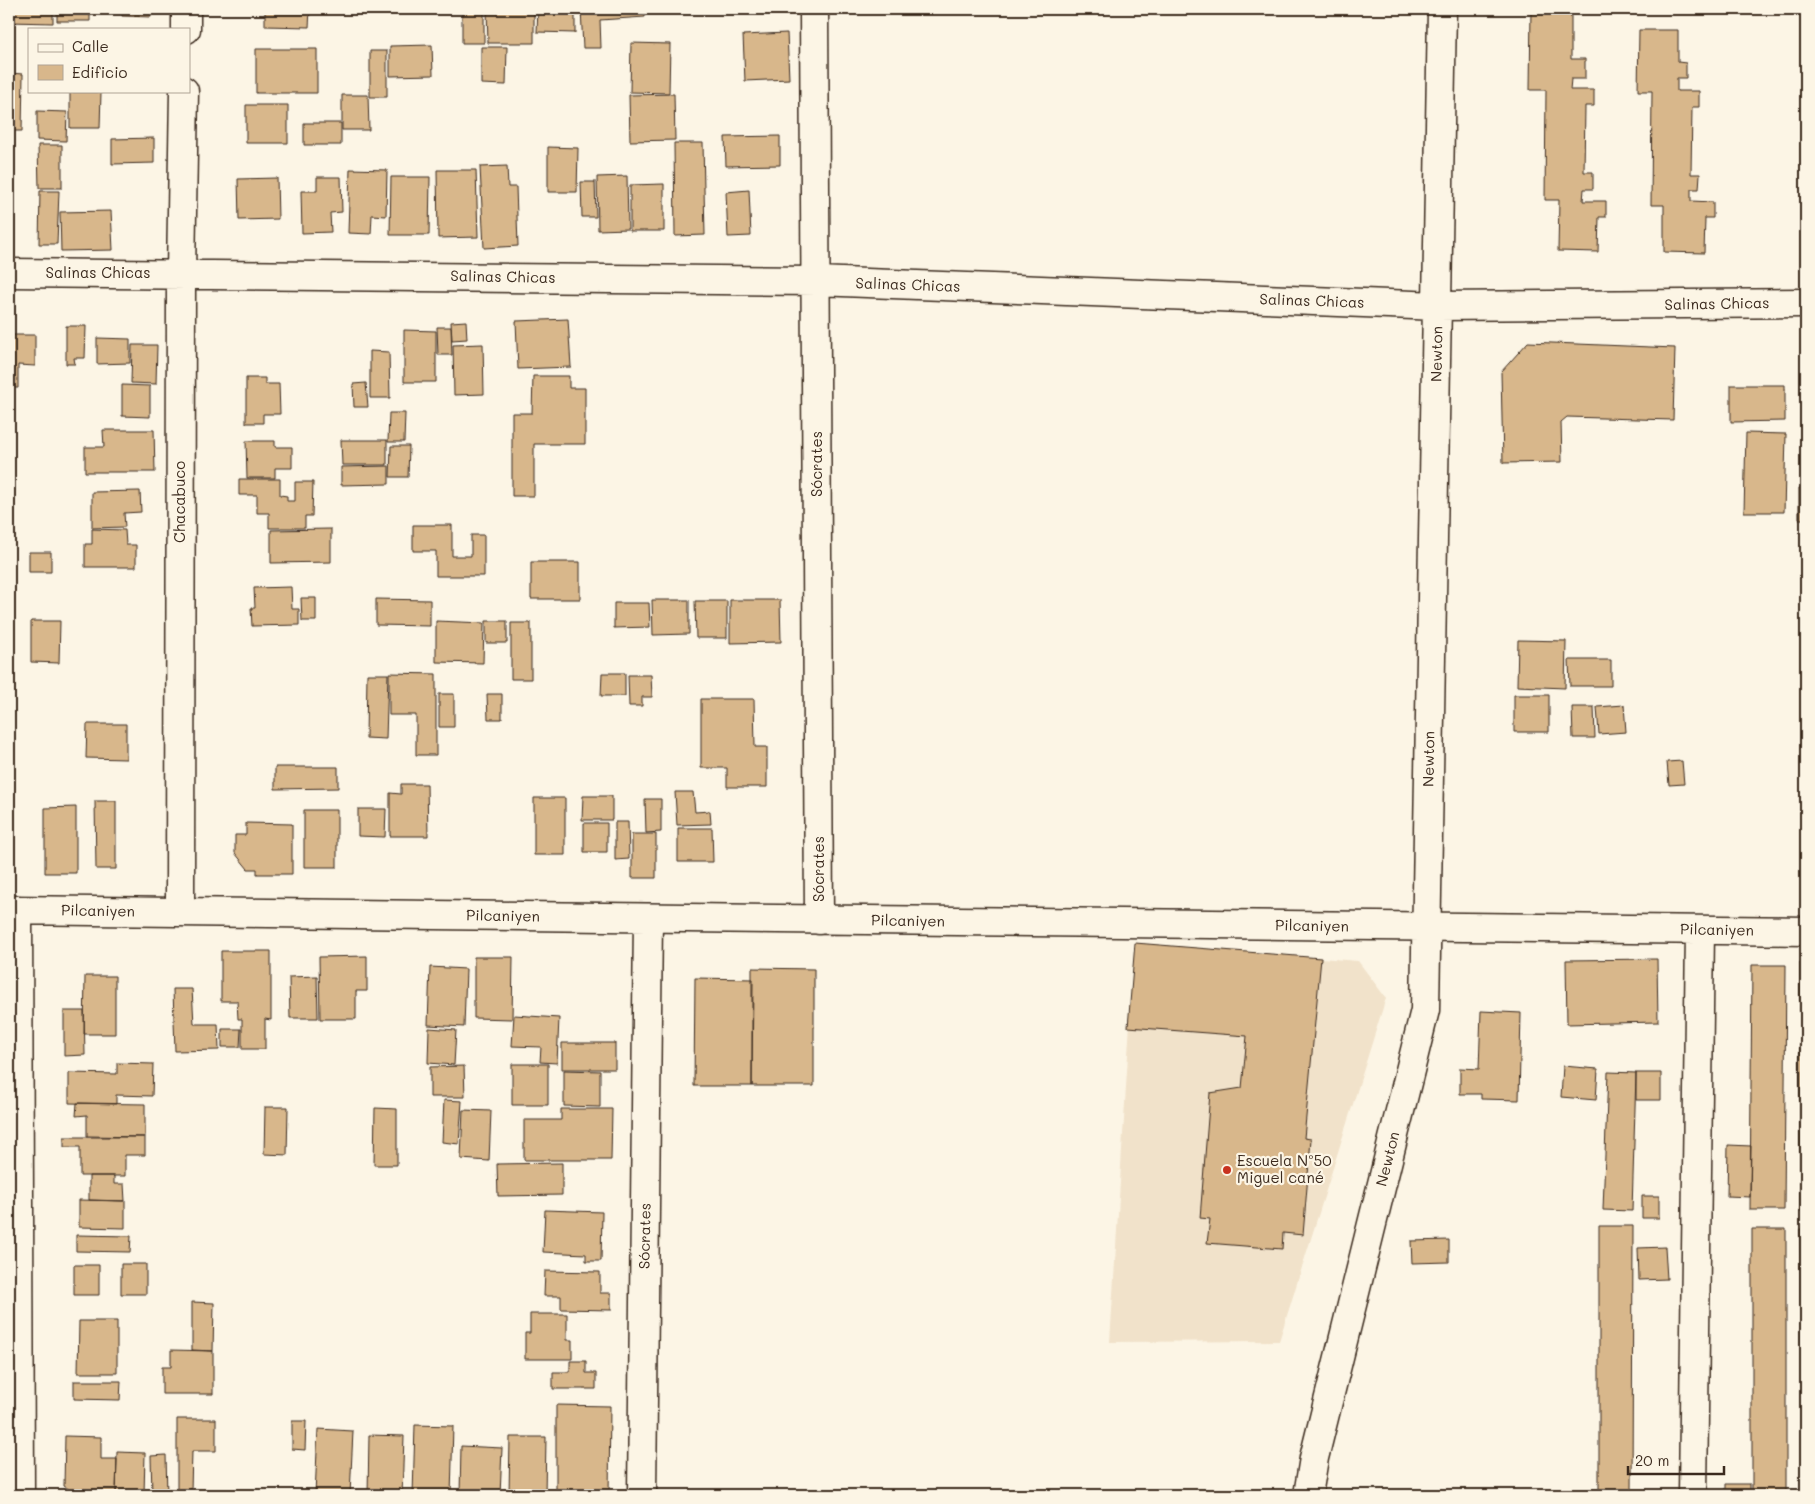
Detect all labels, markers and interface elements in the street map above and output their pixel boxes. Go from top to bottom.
legend [28,28,190,92]
text: Calle [72,36,109,56]
text: Edificio [72,62,128,82]
street label: Salinas Chicas [45,262,151,282]
street label: Salinas Chicas [450,265,556,287]
street label: Salinas Chicas [855,272,961,296]
street label: Salinas Chicas [1259,288,1365,312]
street label: Salinas Chicas [1664,292,1770,314]
street label: Newton [1426,326,1446,382]
street label: Sócrates [806,431,826,497]
street label: Chacabuco [169,461,189,543]
street label: Newton [1418,731,1438,787]
street label: Sócrates [808,836,828,902]
street label: Pilcaniyen [61,899,135,921]
street label: Pilcaniyen [466,904,540,926]
street label: Pilcaniyen [871,909,945,931]
street label: Pilcaniyen [1275,914,1349,936]
street label: Pilcaniyen [1680,918,1754,940]
street label: Newton [1371,1129,1403,1188]
place label: Escuela Nº50 Miguel cané [1237,1150,1331,1187]
marker: Escuela Nº50 Miguel cané [1221,1164,1233,1176]
street label: Sócrates [633,1203,655,1269]
scale bar [1628,1444,1724,1476]
text: 20 m [1635,1450,1669,1470]

